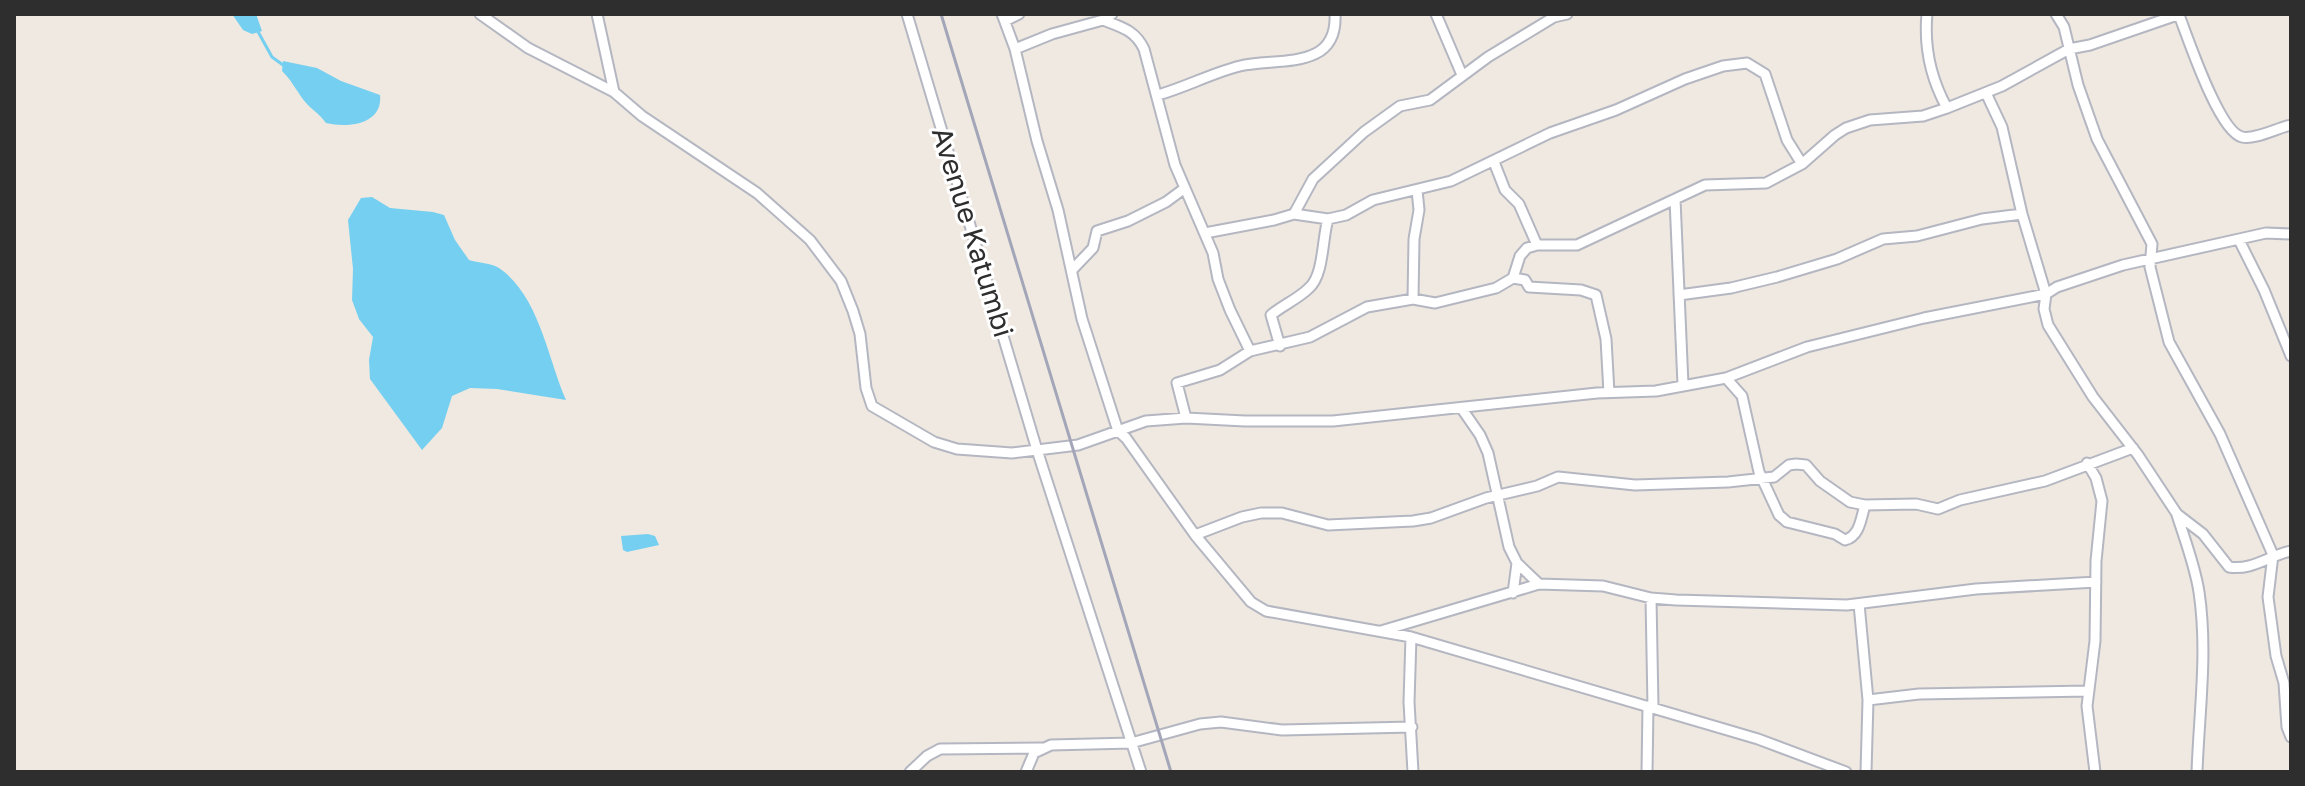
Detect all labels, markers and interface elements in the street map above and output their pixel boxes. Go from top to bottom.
street label: Avenue Katumbi [926,123,1021,341]

